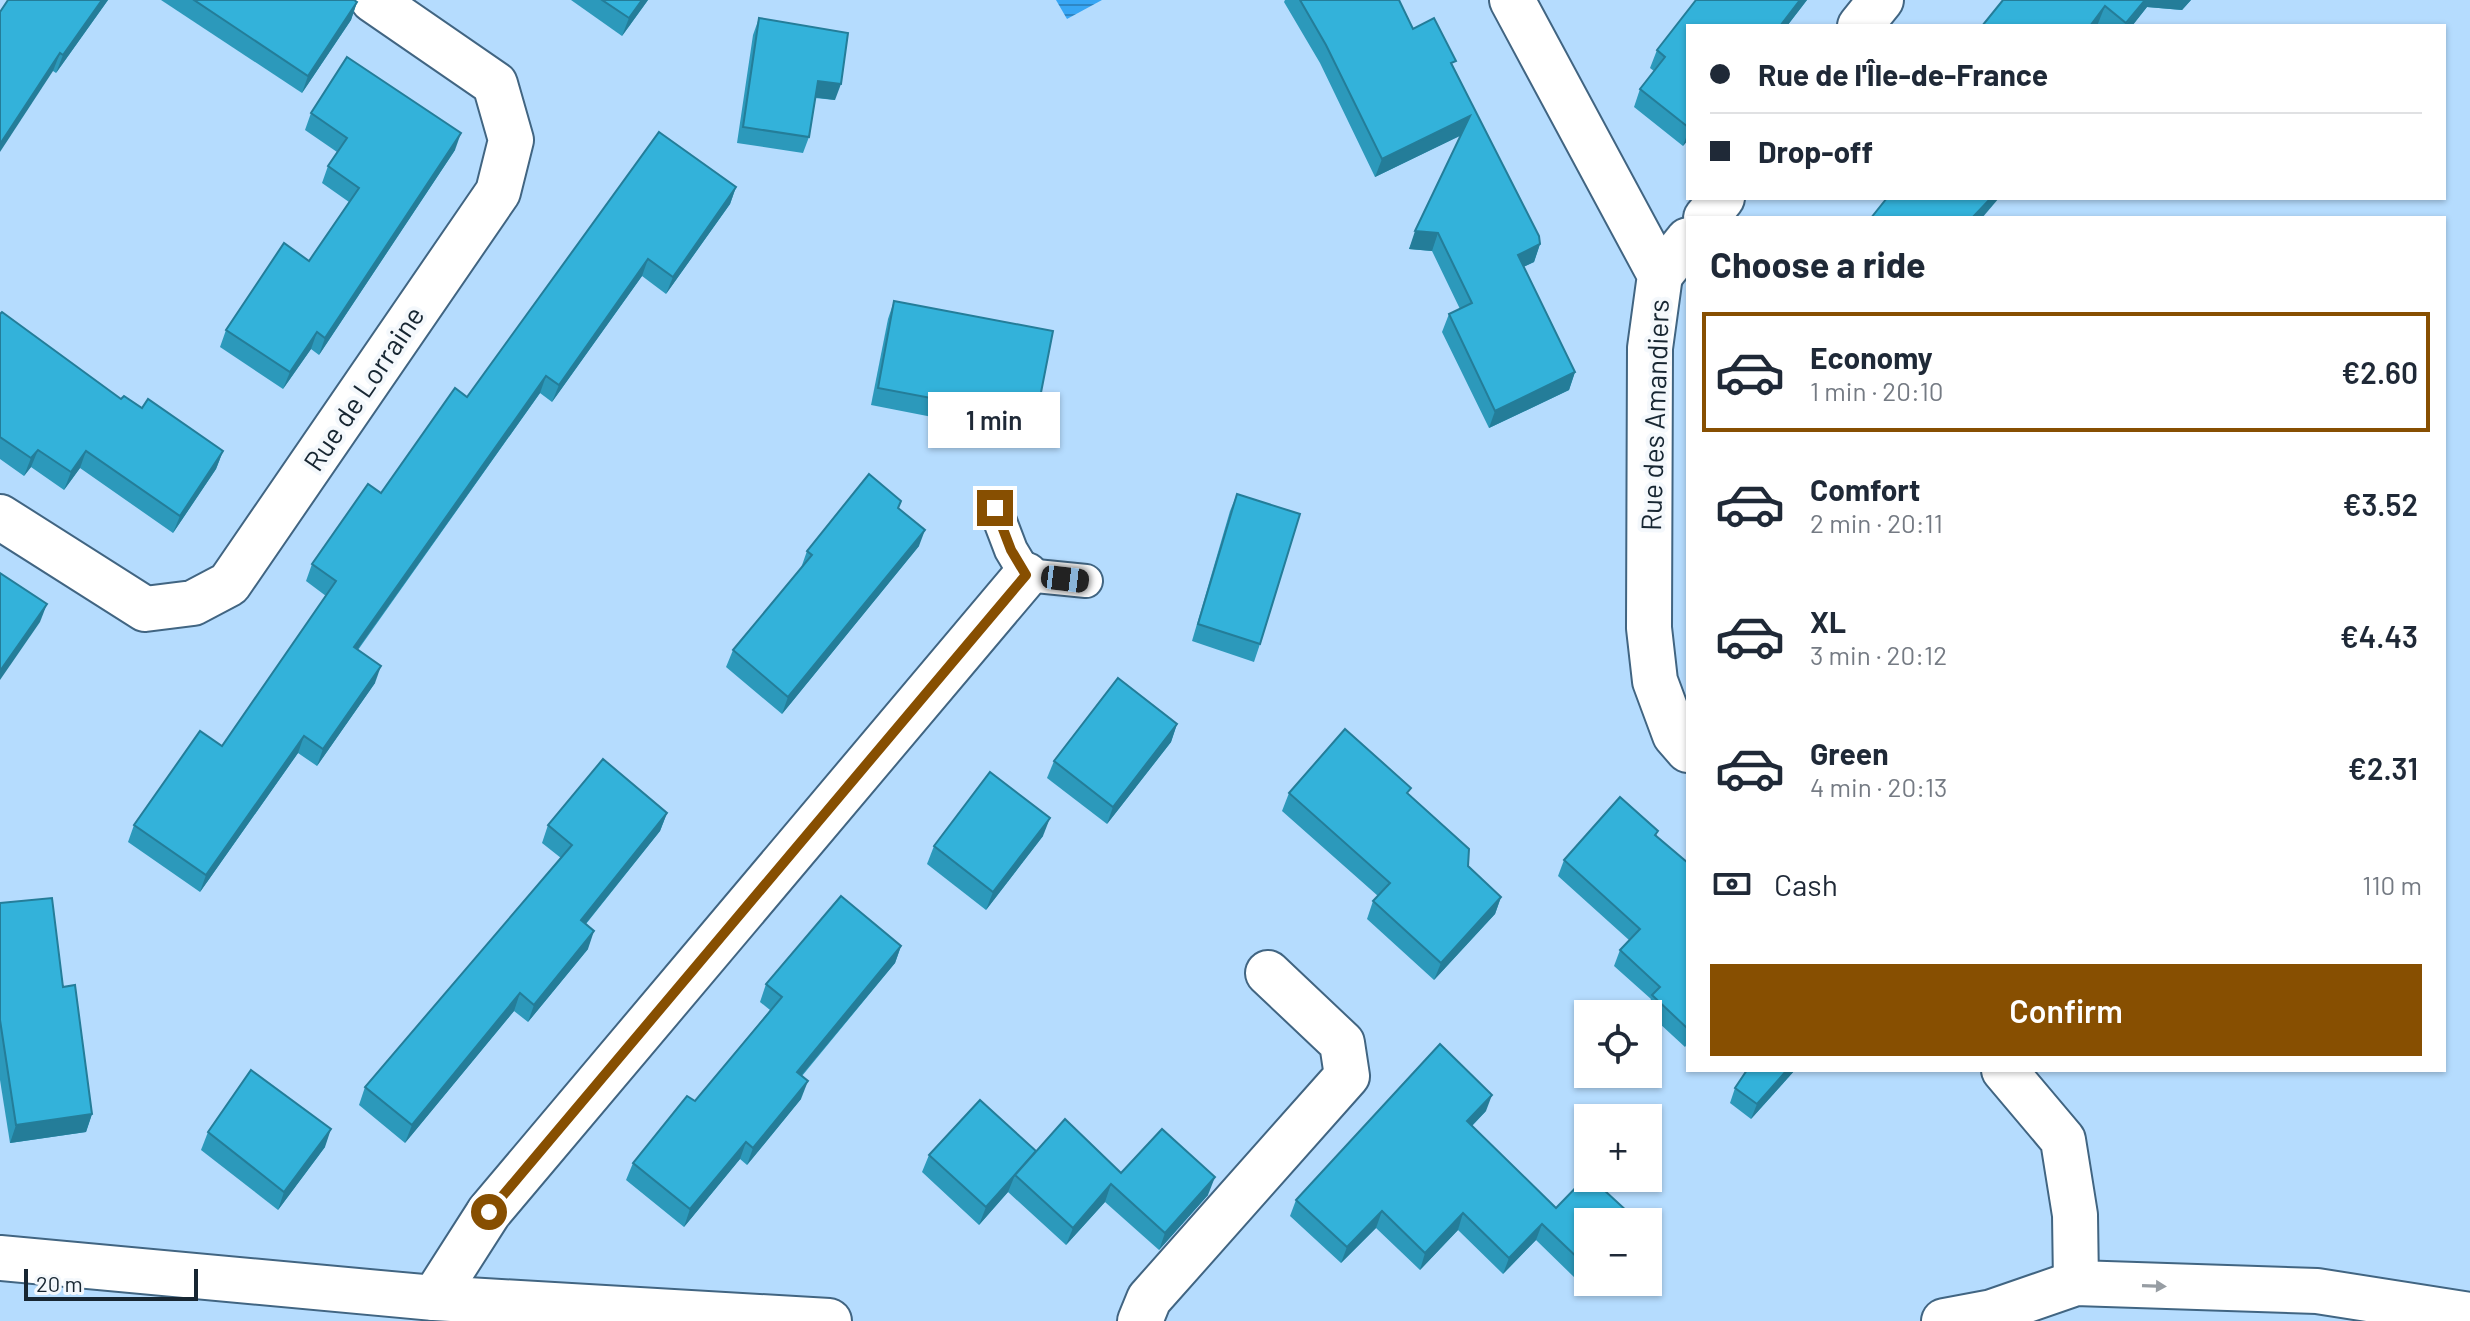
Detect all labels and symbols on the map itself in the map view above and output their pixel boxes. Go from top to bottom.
street label: Rue des Amandiers [1633,298,1675,532]
street label: Rue de Lorraine [295,299,431,477]
callout: 1 min [929,392,1061,448]
route end [977,490,1013,526]
car [1040,564,1090,594]
route start [471,1194,507,1230]
scale bar [24,1265,198,1301]
one-way arrow [2142,1279,2167,1292]

